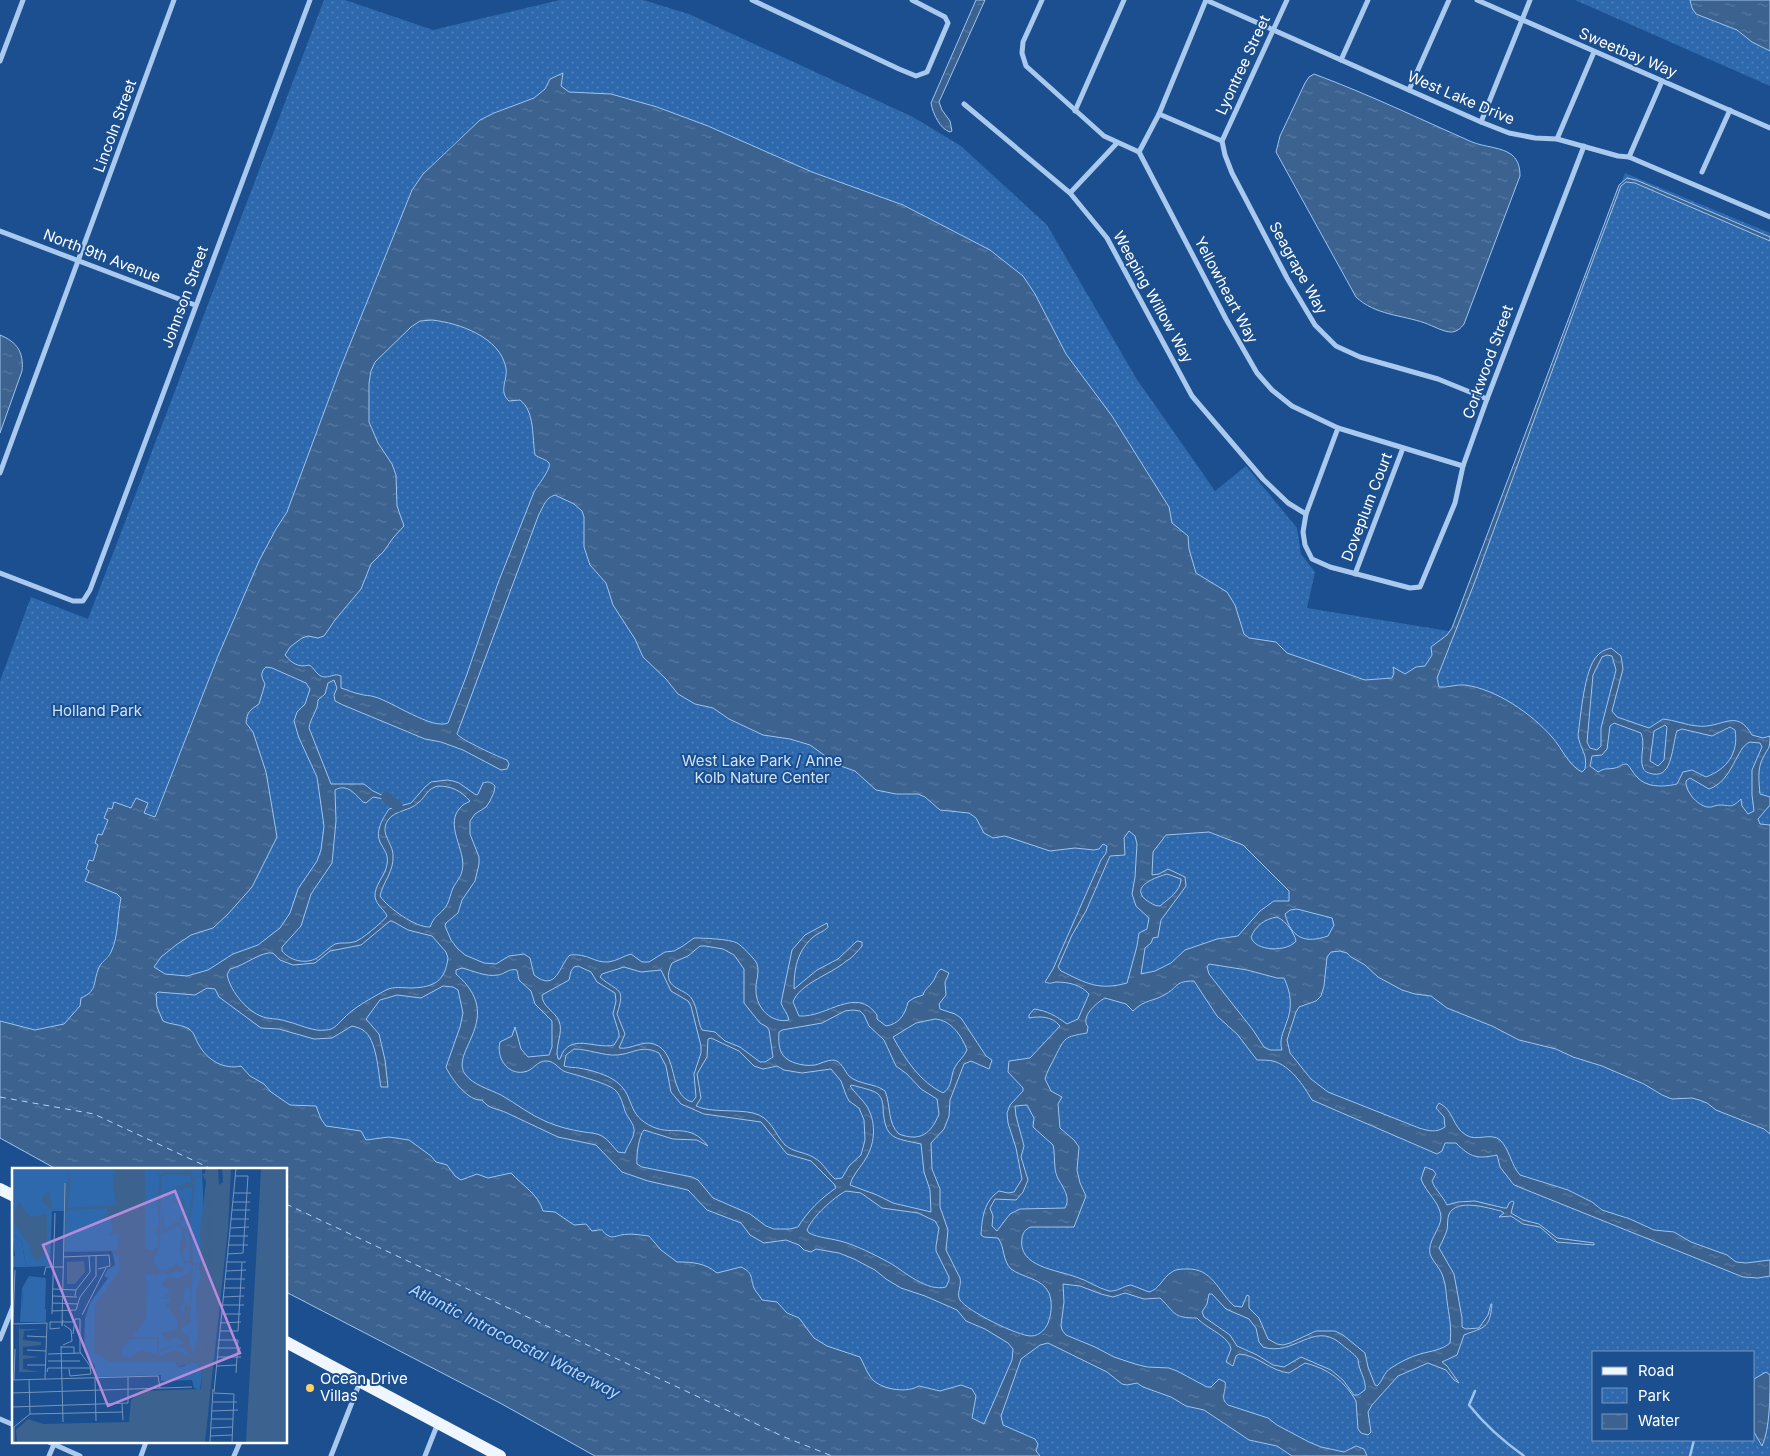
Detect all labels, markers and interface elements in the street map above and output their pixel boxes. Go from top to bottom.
street label: Lyontree Street [1211,12,1274,118]
street label: Sweetbay Way [1576,23,1681,82]
street label: West Lake Drive [1405,66,1518,129]
street label: Lincoln Street [89,77,140,175]
street label: Seagrape Way [1265,218,1332,318]
street label: North 9th Avenue [41,224,164,287]
street label: Weeping Willow Way [1109,227,1198,367]
street label: Yellowheart Way [1190,233,1263,347]
street label: Johnson Street [157,243,212,351]
street label: Corkwood Street [1458,302,1517,421]
street label: Doveplum Court [1337,450,1396,564]
park label: Holland Park [52,701,143,720]
park label: West Lake Park / Anne Kolb Nature Center [682,751,842,787]
inset map [12,1168,288,1444]
water label: Atlantic Intracoastal Waterway [406,1279,624,1403]
legend [1592,1351,1755,1441]
text: Road [1638,1361,1674,1380]
place label: Ocean Drive Villas [320,1369,408,1405]
marker: Ocean Drive Villas [304,1382,316,1394]
text: Park [1638,1386,1671,1405]
text: Water [1638,1411,1680,1430]

